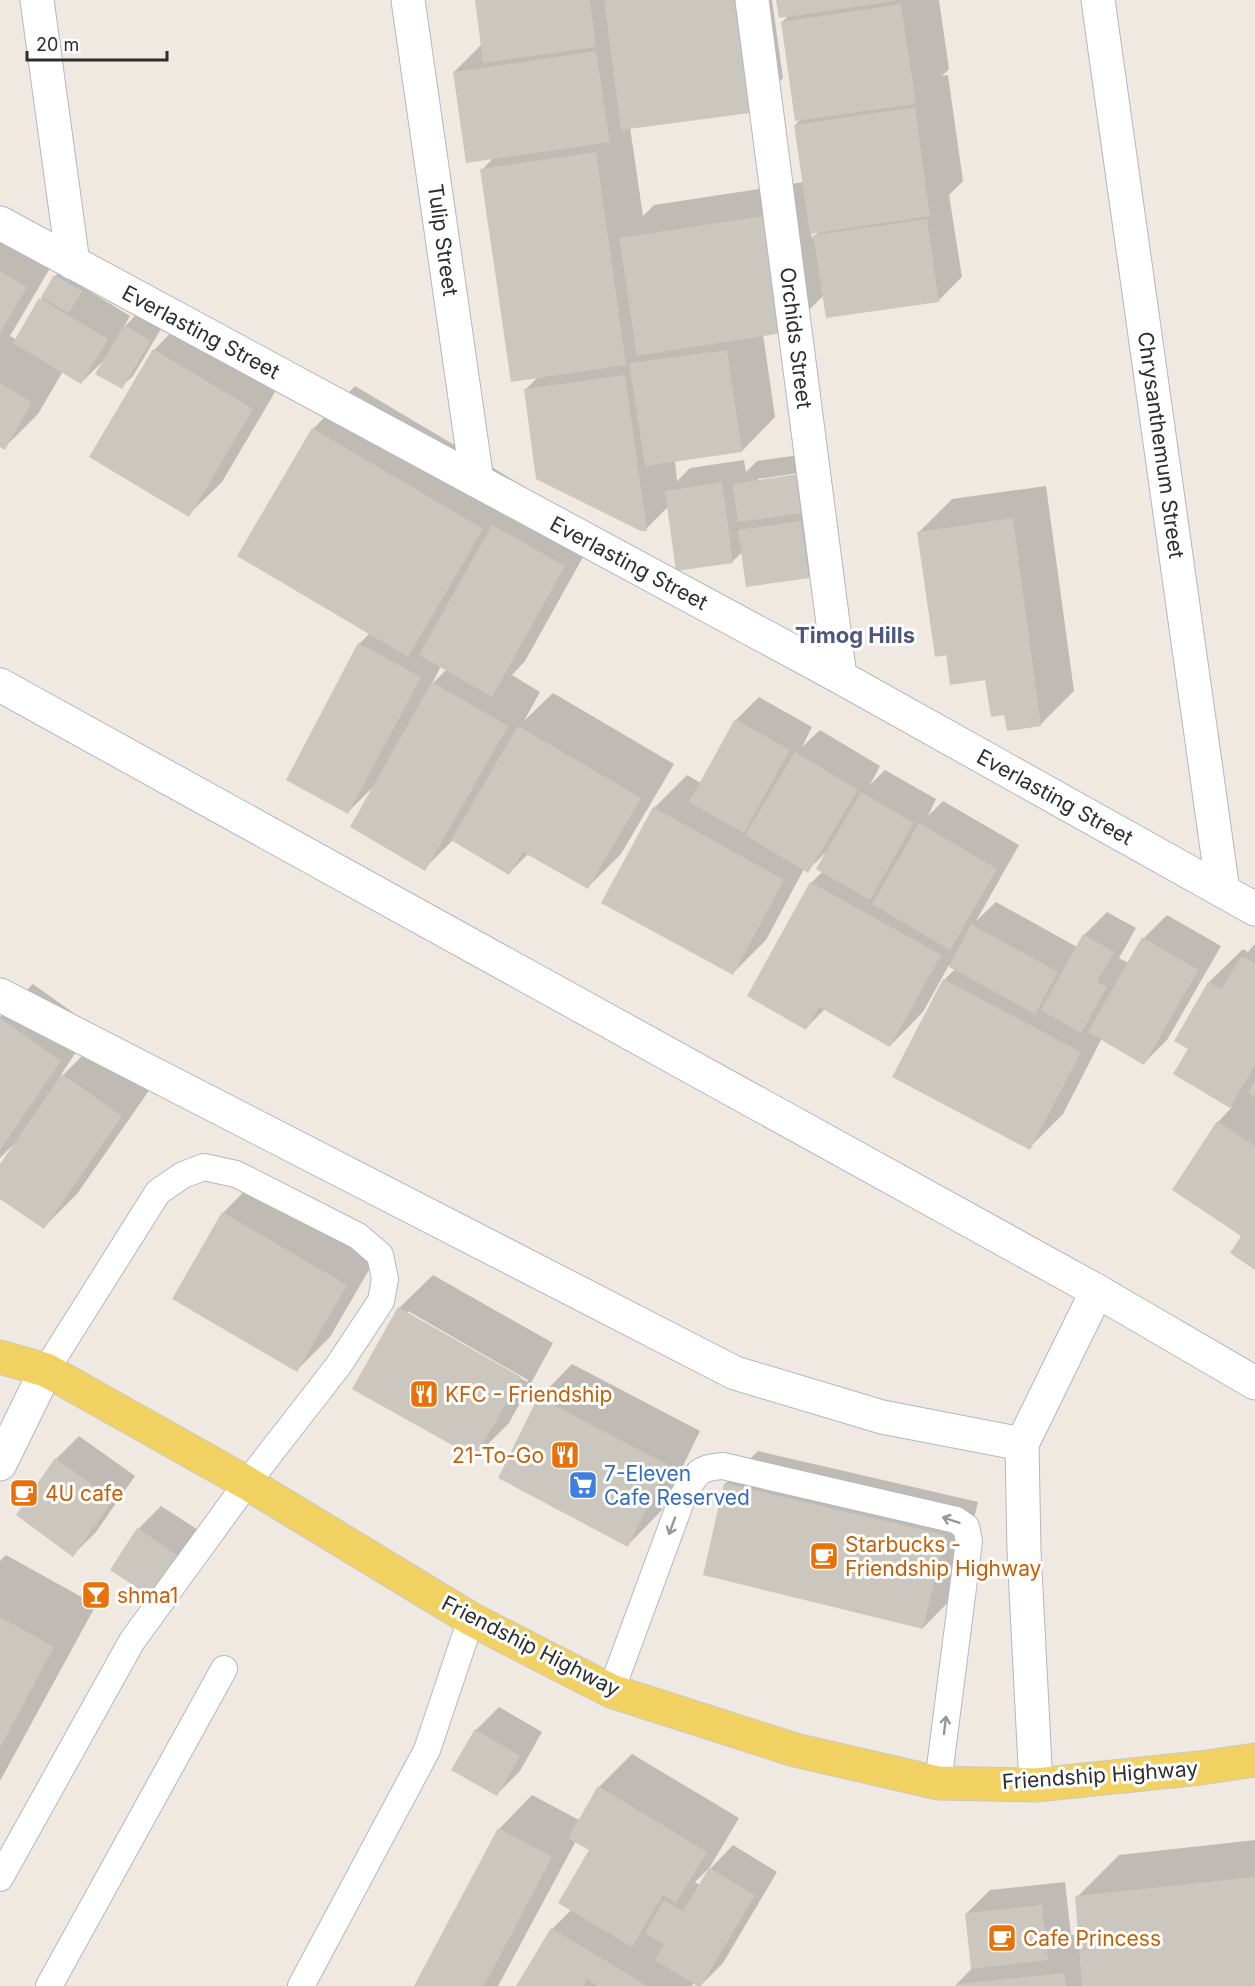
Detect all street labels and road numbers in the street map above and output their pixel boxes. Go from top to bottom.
street label: Tulip Street [423,182,463,298]
street label: Orchids Street [775,266,817,410]
street label: Everlasting Street [118,280,284,384]
street label: Chrysanthemum Street [1133,330,1189,560]
street label: Everlasting Street [546,511,712,615]
street label: Everlasting Street [972,744,1138,850]
street label: Friendship Highway [438,1590,624,1702]
street label: Friendship Highway [1001,1756,1199,1794]

